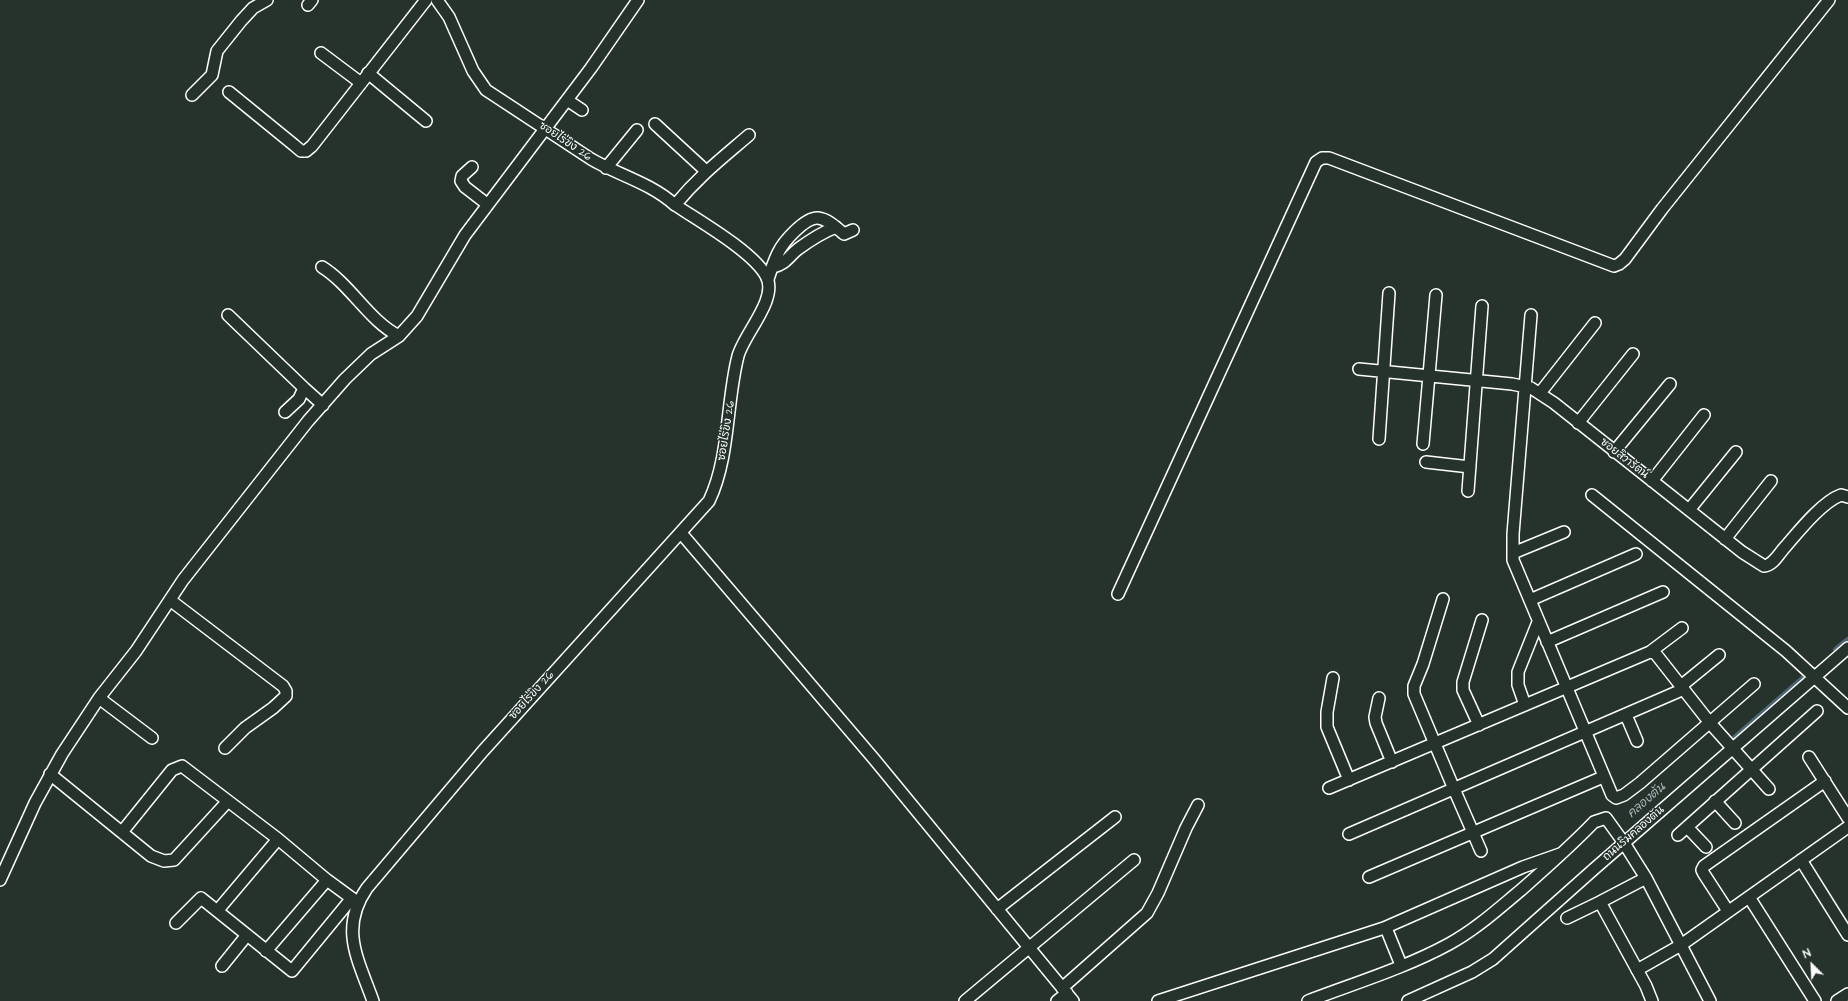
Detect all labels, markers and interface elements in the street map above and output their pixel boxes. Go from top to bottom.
street label: ซอยไร่ขิง 26 [536,120,594,164]
street label: ซอยไร่ขิง 26 [716,400,738,462]
street label: ซอยสิวารัตน์ [1597,436,1651,482]
street label: ซอยไร่ขิง 26 [507,669,557,723]
water label: คลองตัน [1625,781,1669,821]
street label: ถนนริมคลองตัน [1601,804,1667,864]
north arrow [1792,945,1832,985]
text: N [1801,945,1813,962]

